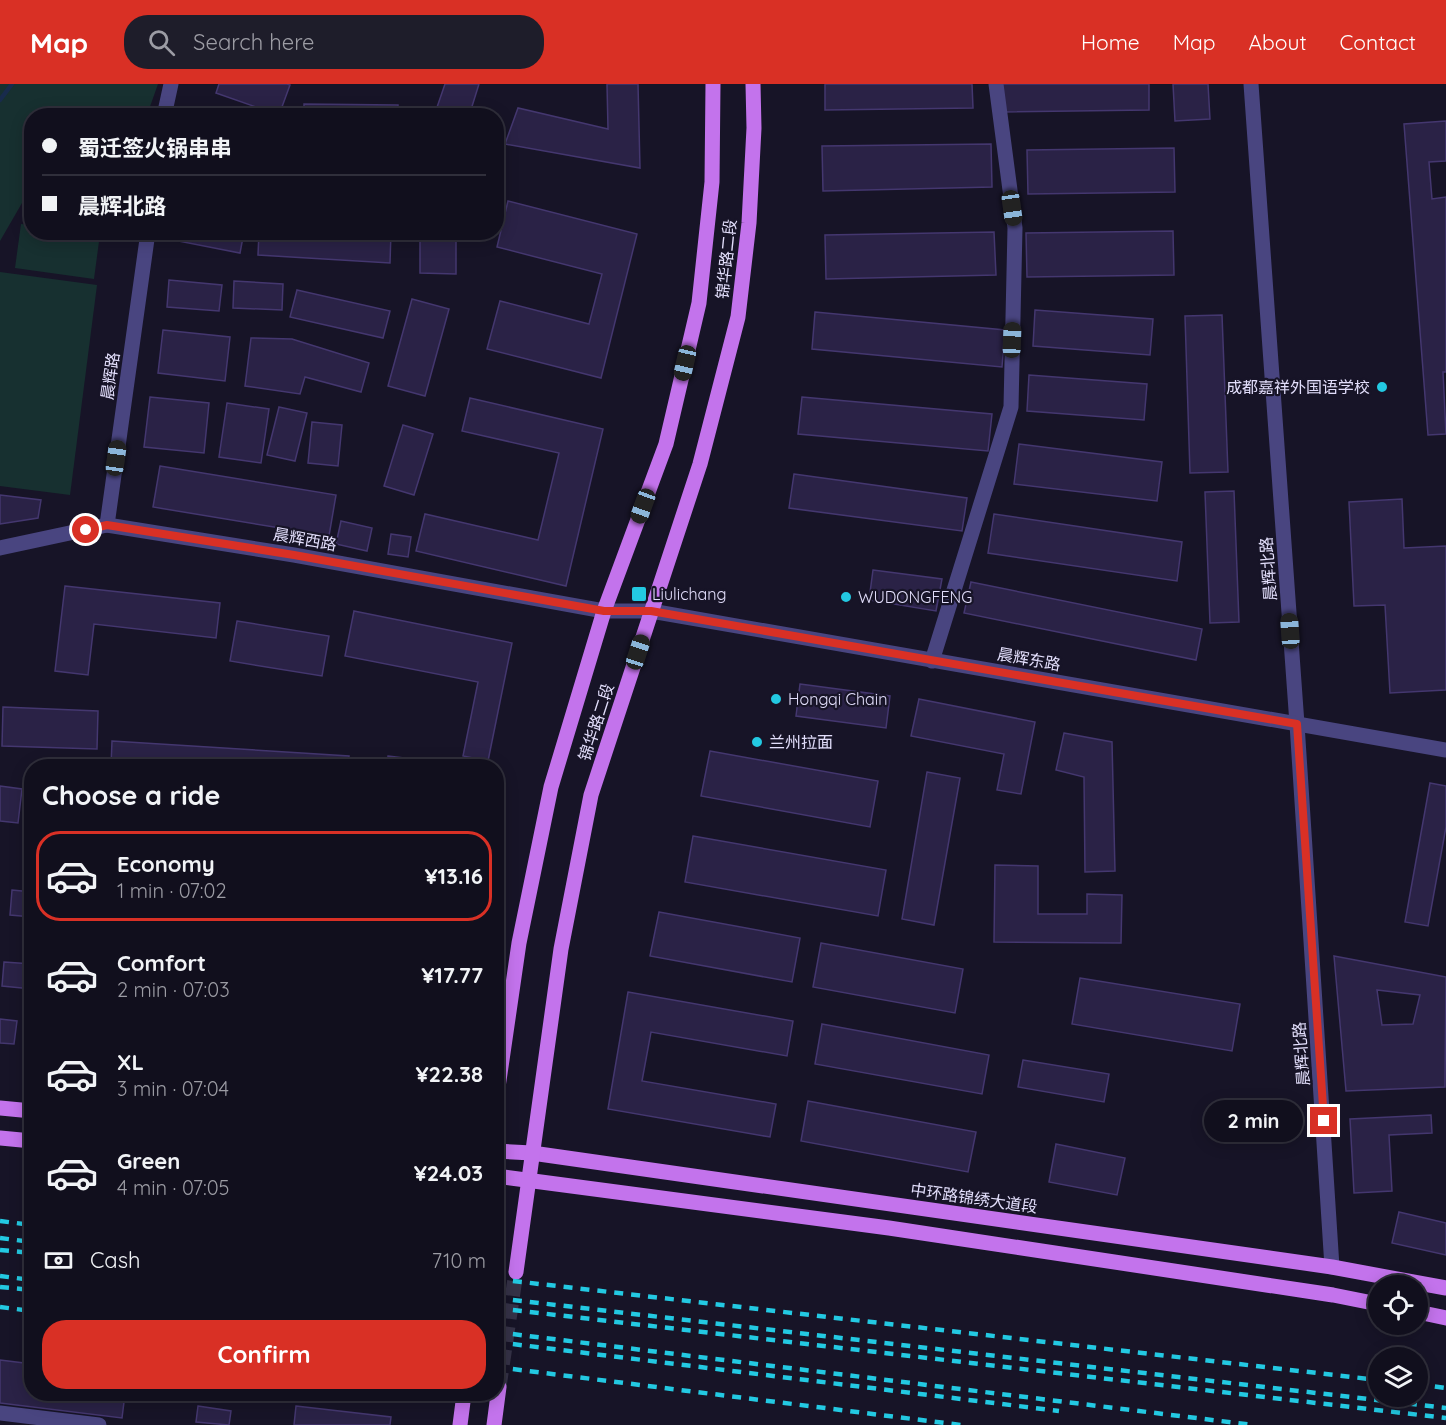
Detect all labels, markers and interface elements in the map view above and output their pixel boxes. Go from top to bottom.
search box [124,15,544,69]
text: Map [30,25,88,60]
icon: search [145,26,178,59]
text: Search here [193,28,315,56]
text: Home [1081,29,1140,55]
text: Map [1173,29,1216,55]
text: About [1249,29,1307,55]
text: Contact [1340,29,1416,55]
text: 蜀迁签火锅串串 [78,134,232,162]
car [1001,189,1023,227]
text: 晨辉北路 [78,192,166,220]
street label: 锦华路二段 [712,218,740,300]
car [1002,322,1022,358]
car [672,343,698,383]
street label: 晨辉路 [97,351,123,401]
place label: 成都嘉祥外国语学校 [1226,377,1370,397]
marker: 成都嘉祥外国语学校 [1375,380,1389,394]
car [105,439,127,477]
car [628,486,658,526]
route start [72,516,99,543]
street label: 晨辉西路 [272,524,338,554]
street label: 晨辉北路 [1256,536,1280,602]
place label: Liulichang [652,584,726,604]
marker: Liulichang [630,585,648,603]
place label: WUDONGFENG [858,587,972,607]
marker: WUDONGFENG [839,590,853,604]
car [1280,612,1300,650]
car [624,632,652,672]
street label: 晨辉东路 [996,644,1062,674]
street label: 锦华路二段 [574,681,618,763]
place label: Hongqi Chain [788,689,888,709]
marker: Hongqi Chain [769,692,783,706]
place label: 兰州拉面 [769,732,833,752]
marker: 兰州拉面 [750,735,764,749]
text: Choose a ride [42,778,220,812]
icon: car [45,849,99,903]
text: Economy [117,850,215,878]
text: ¥13.16 [424,862,483,890]
text: 1 min · 07:02 [117,878,227,903]
icon: car [45,948,99,1002]
text: Comfort [117,949,206,977]
text: ¥17.77 [421,961,483,989]
text: 2 min · 07:03 [117,977,230,1002]
street label: 晨辉北路 [1289,1021,1313,1087]
icon: car [45,1047,99,1101]
text: XL [117,1048,144,1076]
text: ¥22.38 [416,1060,483,1088]
text: 3 min · 07:04 [117,1076,229,1101]
callout: 2 min [1204,1100,1303,1142]
route end [1310,1107,1337,1134]
text: 2 min [1227,1108,1280,1133]
icon: car [45,1146,99,1200]
text: Green [117,1147,180,1175]
text: ¥24.03 [414,1159,483,1187]
text: 4 min · 07:05 [117,1175,230,1200]
street label: 中环路锦绣大道段 [909,1179,1039,1217]
icon: cash [42,1244,75,1277]
text: Cash [90,1246,141,1274]
text: 710 m [432,1248,486,1273]
map controls [1368,1275,1428,1407]
button: locate [1368,1275,1428,1335]
button: Confirm [42,1320,486,1389]
button: layers [1368,1347,1428,1407]

